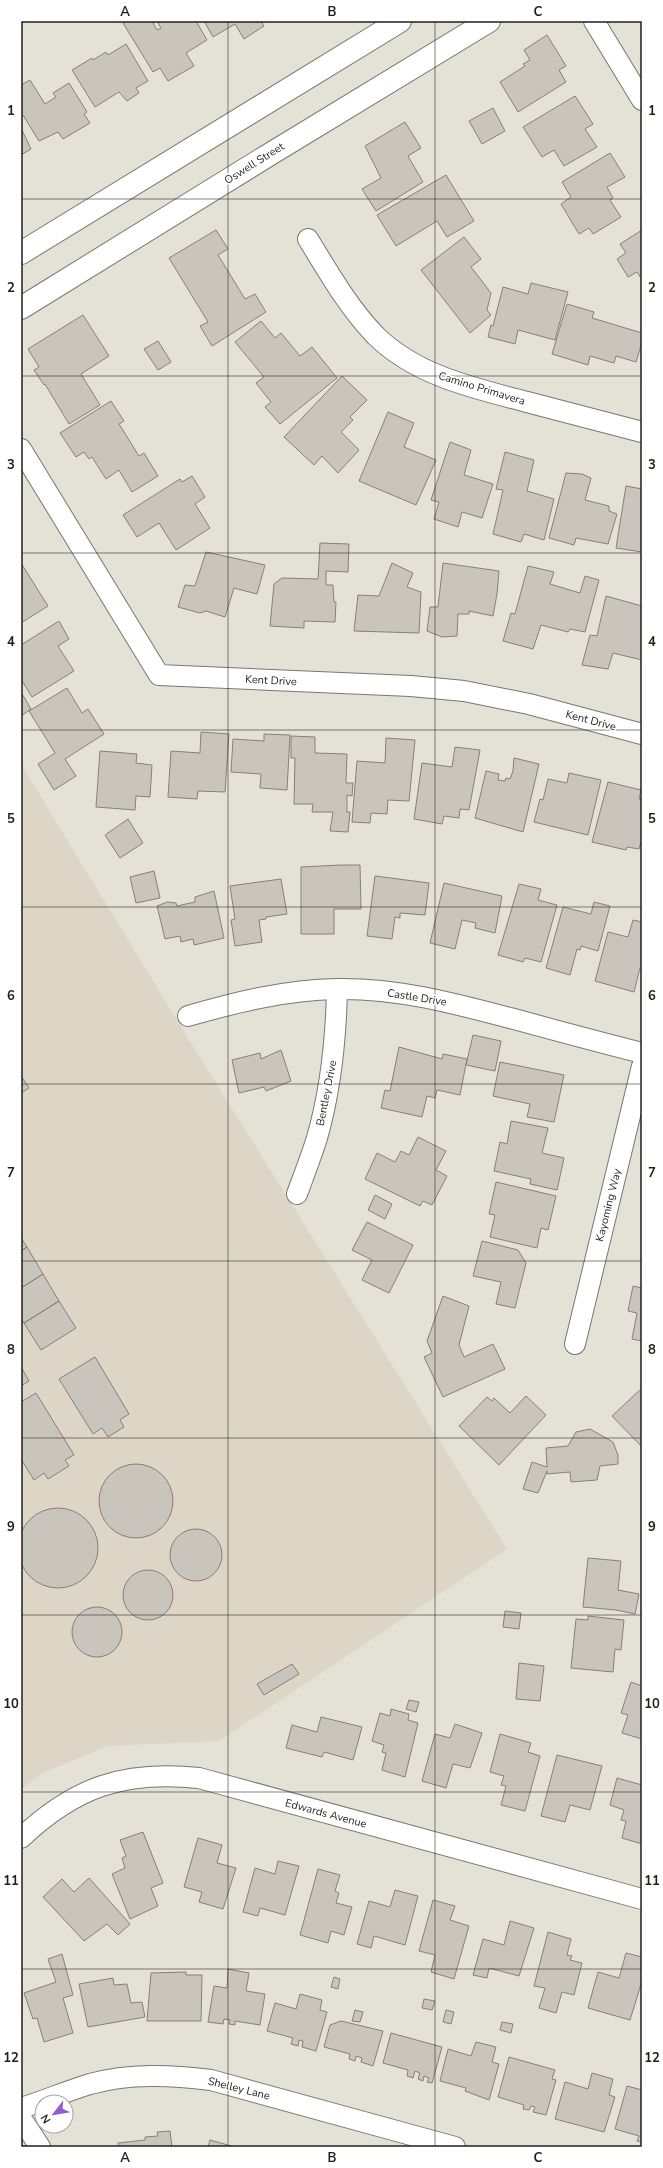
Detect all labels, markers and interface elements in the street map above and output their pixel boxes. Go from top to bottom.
text: A [120,3,130,21]
text: B [328,3,337,21]
text: C [534,3,543,21]
text: 1 [7,102,15,120]
text: 1 [648,102,656,120]
street label: Oswell Street [221,139,287,188]
text: 2 [7,279,15,297]
text: 2 [648,279,656,297]
street label: Camino Primavera [437,368,527,409]
text: 3 [7,456,15,474]
text: 3 [648,456,656,474]
text: 4 [7,633,15,651]
text: 4 [648,633,656,651]
street label: Kent Drive [245,672,297,689]
street label: Kent Drive [564,707,618,734]
text: 5 [7,810,15,828]
text: 5 [648,810,656,828]
street label: Castle Drive [386,985,448,1010]
text: 6 [7,987,15,1005]
text: 6 [648,987,656,1005]
street label: Bentley Drive [313,1059,340,1127]
text: 7 [7,1164,15,1182]
text: 7 [648,1164,656,1182]
street label: Kayoming Way [592,1167,625,1243]
text: 8 [7,1341,15,1359]
text: 8 [648,1341,656,1359]
text: 9 [7,1518,15,1536]
text: 9 [648,1518,656,1536]
text: 10 [3,1695,19,1713]
text: 10 [644,1695,660,1713]
street label: Edwards Avenue [284,1795,368,1832]
text: 11 [3,1872,19,1890]
text: 11 [644,1872,660,1890]
text: 12 [3,2049,19,2067]
text: 12 [644,2049,660,2067]
street label: Shelley Lane [206,2074,272,2103]
north arrow [34,2094,74,2134]
text: N [37,2112,54,2126]
text: A [120,2149,130,2167]
text: B [328,2149,337,2167]
text: C [534,2149,543,2167]

